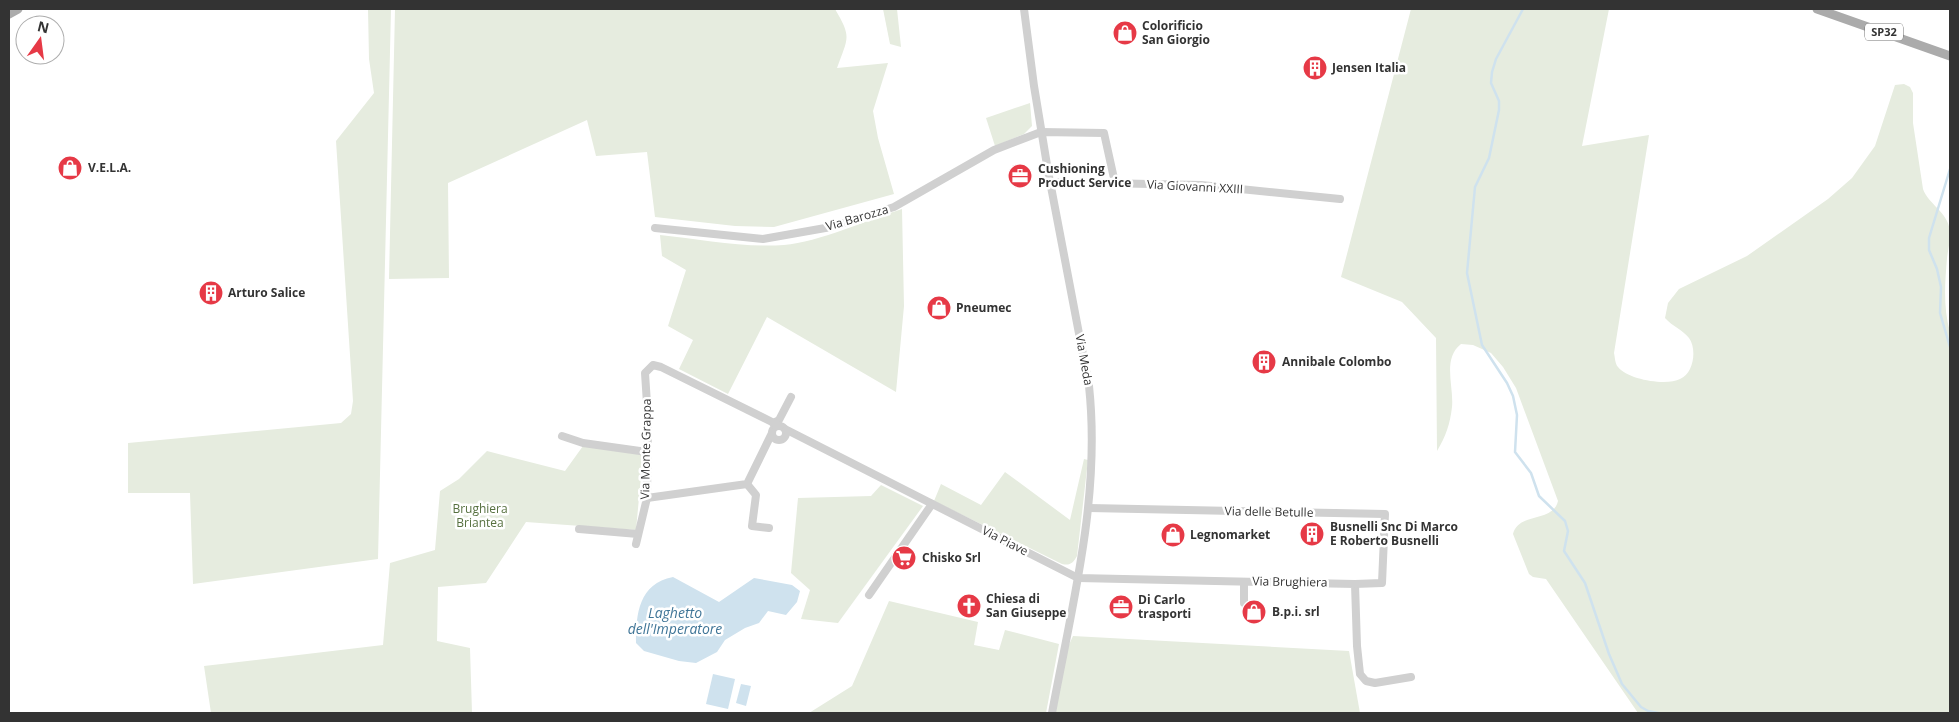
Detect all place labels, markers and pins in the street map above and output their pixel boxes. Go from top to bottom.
place label: Colorificio San Giorgio [1142,17,1210,48]
shop icon: Colorificio San Giorgio [1112,20,1138,46]
building icon: Jensen Italia [1302,55,1328,81]
place label: Jensen Italia [1331,59,1406,76]
shop icon: V.E.L.A. [57,155,83,181]
place label: V.E.L.A. [88,159,131,176]
place label: Cushioning Product Service [1038,160,1131,191]
office icon: Cushioning Product Service [1007,163,1033,189]
building icon: Arturo Salice [198,280,224,306]
place label: Arturo Salice [228,284,305,301]
shop icon: Pneumec [926,295,952,321]
place label: Pneumec [956,299,1011,316]
building icon: Annibale Colombo [1251,349,1277,375]
place label: Annibale Colombo [1282,353,1391,370]
place label: Busnelli Snc Di Marco E Roberto Busnelli [1330,518,1458,549]
building icon: Busnelli Snc Di Marco E Roberto Busnelli [1299,521,1325,547]
shop icon: Legnomarket [1160,522,1186,548]
place label: Legnomarket [1190,526,1270,543]
supermarket icon: Chisko Srl [891,545,917,571]
place label: Chisko Srl [922,549,981,566]
place label: Chiesa di San Giuseppe [986,590,1066,621]
place label: Di Carlo trasporti [1138,591,1191,622]
church icon: Chiesa di San Giuseppe [956,593,982,619]
office icon: Di Carlo trasporti [1108,594,1134,620]
shop icon: B.p.i. srl [1241,599,1267,625]
place label: B.p.i. srl [1272,603,1320,620]

